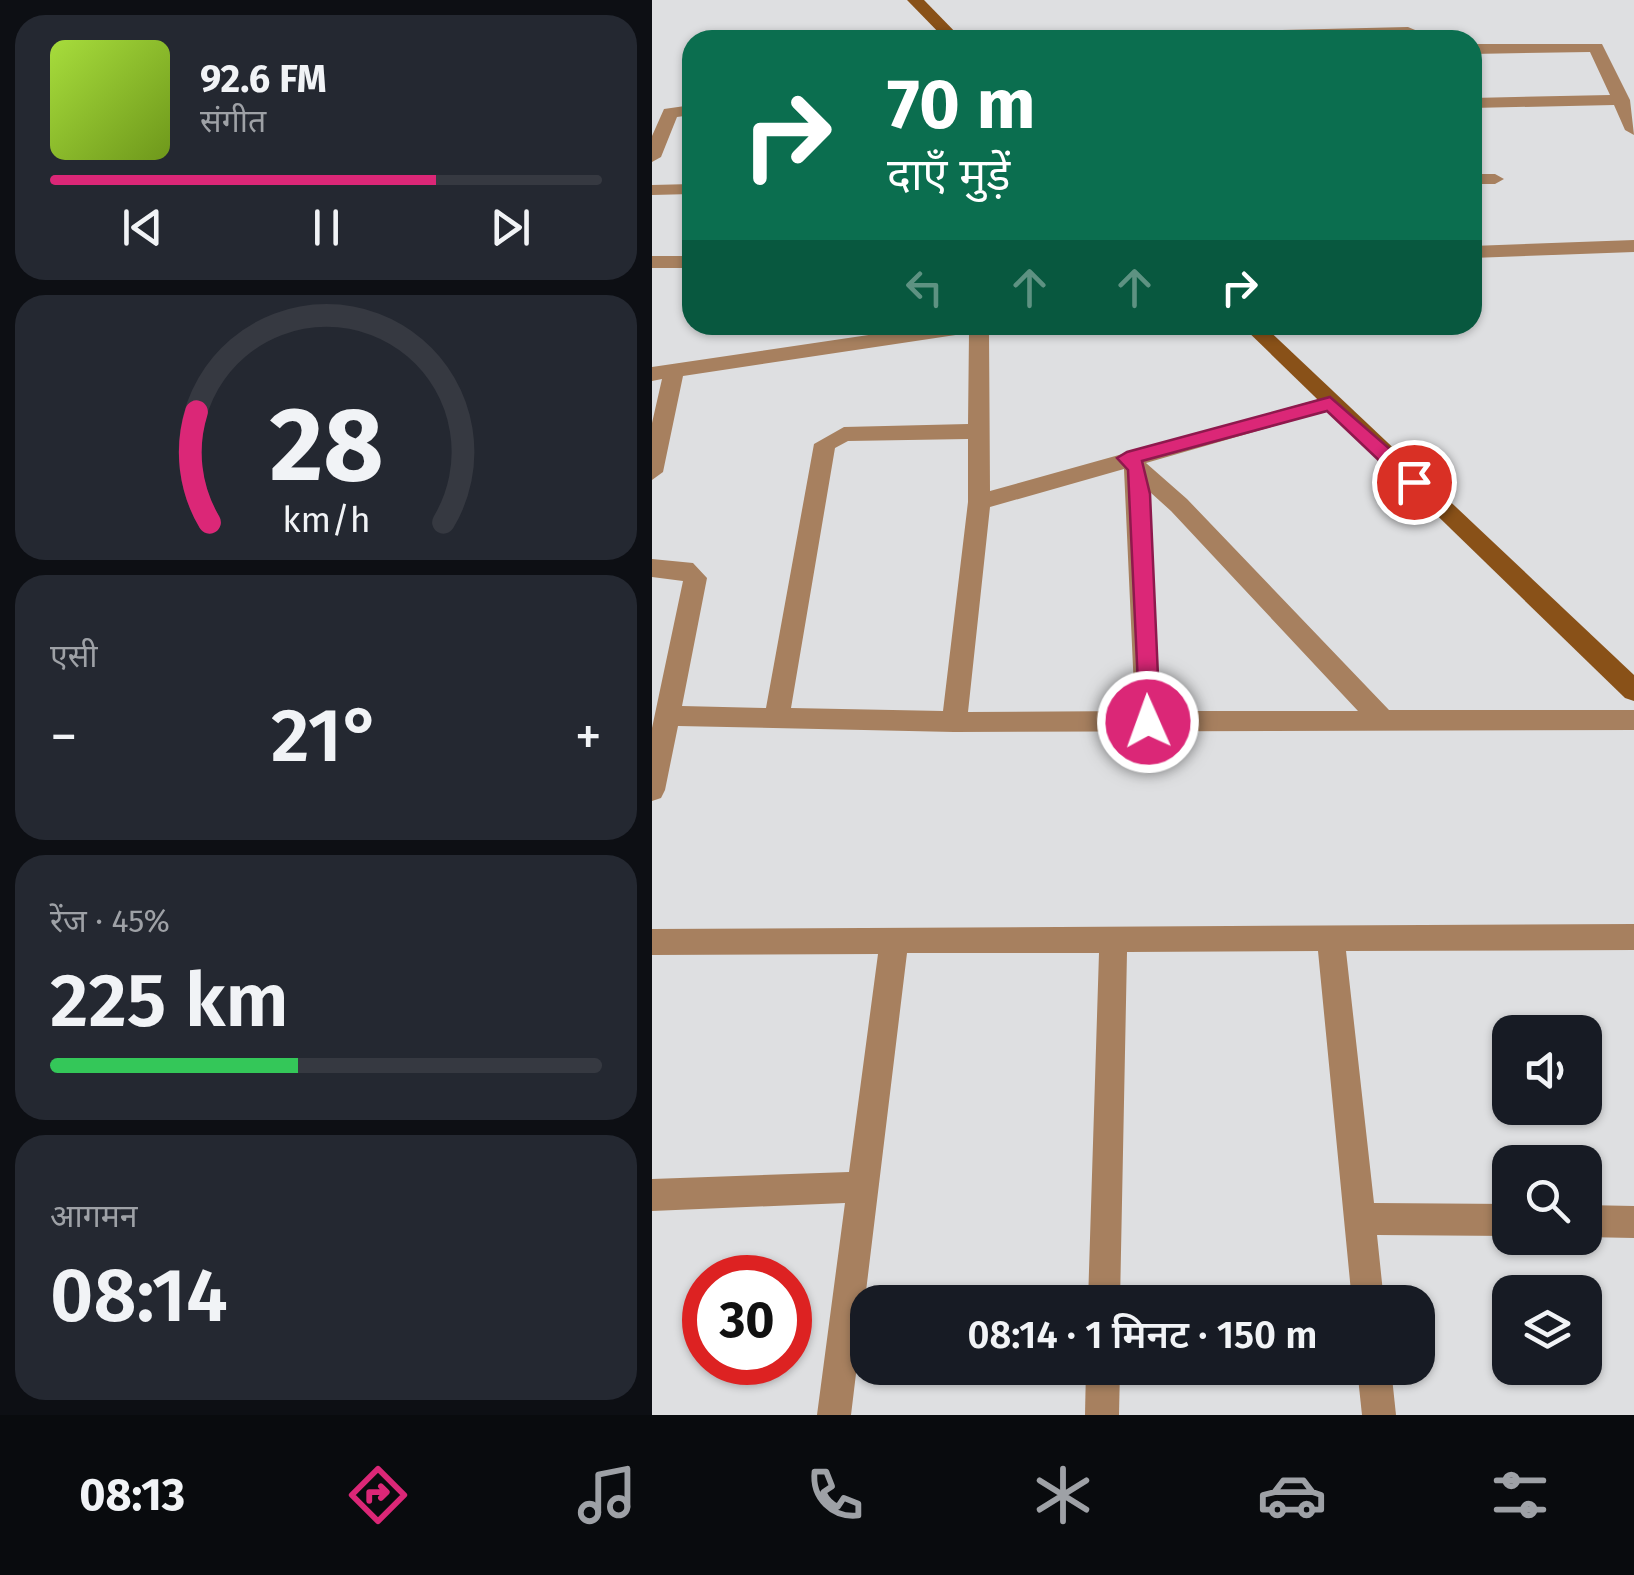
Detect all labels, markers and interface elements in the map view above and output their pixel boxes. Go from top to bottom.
text: 92.6 FM [200,56,327,102]
text: 70 m [887,63,1036,147]
icon: right [722,70,852,200]
text: संगीत [200,102,266,140]
text: दाएँ मुड़ें [887,148,1010,202]
icon: previous [115,200,170,255]
icon: pause [299,200,354,255]
icon: next [483,200,538,255]
icon: left [897,260,952,315]
icon: ahead [1002,260,1057,315]
icon: ahead [1107,260,1162,315]
icon: right [1212,260,1267,315]
text: 28 [269,383,383,508]
pin [1372,440,1457,525]
icon: arrive [1387,455,1442,510]
text: km/h [282,499,370,541]
text: एसी [50,637,98,675]
position arrow [1096,670,1200,774]
text: 21° [271,691,381,781]
text: − [50,704,78,770]
text: + [575,704,602,770]
text: रेंज · 45% [50,902,170,940]
text: 225 km [50,956,289,1046]
map controls [1492,1015,1602,1385]
button: sound [1492,1015,1602,1125]
button: search [1492,1145,1602,1255]
text: आगमन [50,1197,138,1235]
text: 08:14 [50,1251,228,1341]
speed limit sign: 30 [682,1255,812,1385]
button: layers [1492,1275,1602,1385]
text: 08:14 · 1 मिनट · 150 m [967,1312,1318,1358]
icon: directions [343,1460,413,1530]
icon: music [572,1460,642,1530]
icon: phone [800,1460,870,1530]
icon: climate [1028,1460,1098,1530]
icon: car [1257,1460,1327,1530]
icon: filters [1485,1460,1555,1530]
text: 08:13 [79,1468,185,1522]

